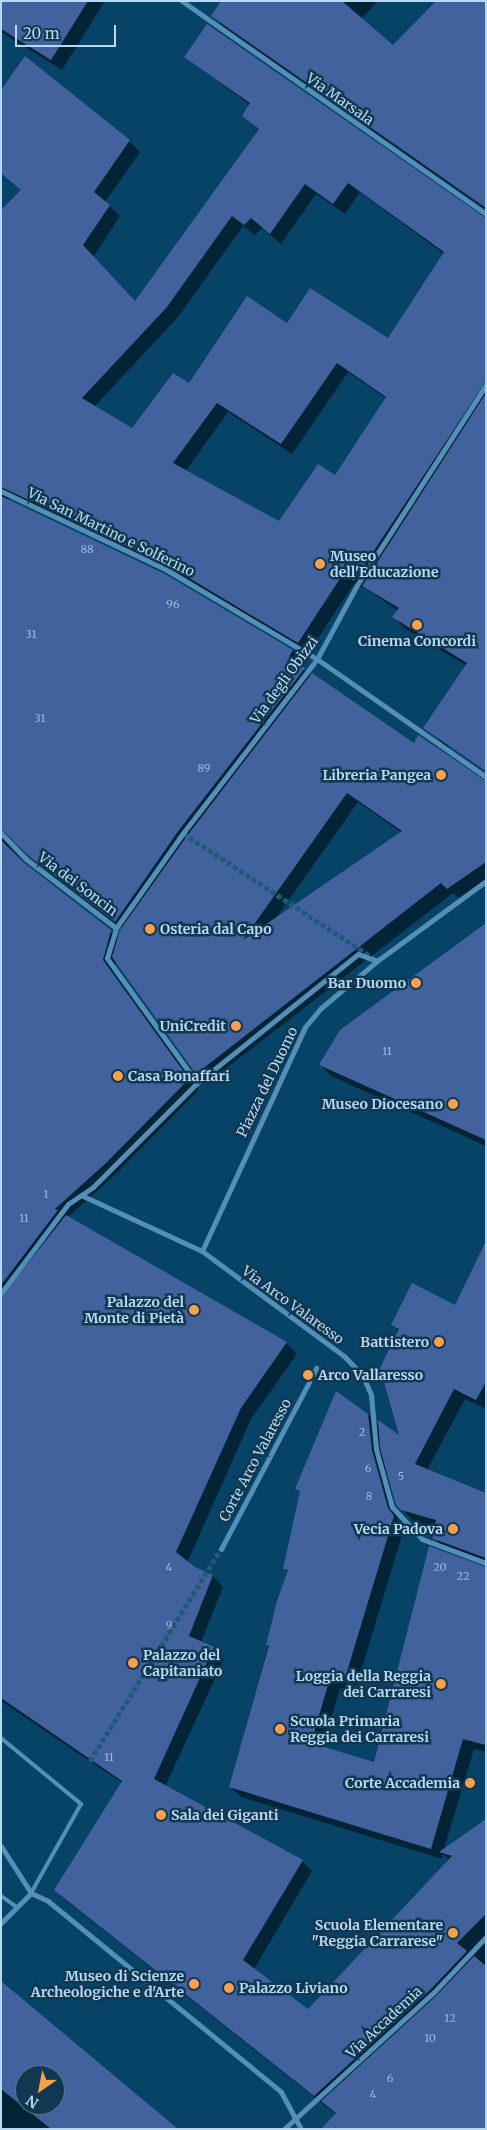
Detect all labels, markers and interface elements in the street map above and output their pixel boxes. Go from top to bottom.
scale bar [18,15,119,47]
text: 20 m [23,24,60,43]
street label: Via Marsala [303,70,377,128]
street label: Via San Martino e Solferino [25,484,197,580]
house number: 88 [80,542,94,556]
place label: Museo dell'Educazione [330,548,438,580]
marker: Museo dell'Educazione [314,558,326,570]
house number: 96 [166,597,180,611]
marker: Cinema Concordi [411,619,423,631]
house number: 31 [26,627,36,641]
street label: Via degli Obizzi [247,633,321,727]
place label: Cinema Concordi [358,633,476,649]
house number: 31 [35,711,45,725]
house number: 89 [197,761,211,775]
place label: Libreria Pangea [323,767,431,783]
marker: Libreria Pangea [435,769,447,781]
street label: Via dei Soncin [35,849,121,919]
place label: Osteria dal Capo [160,921,272,937]
marker: Osteria dal Capo [144,923,156,935]
place label: Bar Duomo [328,975,406,991]
marker: Bar Duomo [410,977,422,989]
place label: UniCredit [160,1018,226,1034]
marker: UniCredit [230,1020,242,1032]
street label: Piazza del Duomo [233,1024,301,1140]
house number: 11 [382,1044,392,1058]
place label: Casa Bonaffari [128,1068,230,1084]
marker: Casa Bonaffari [112,1070,124,1082]
place label: Museo Diocesano [322,1096,443,1112]
marker: Museo Diocesano [447,1098,459,1110]
house number: 1 [44,1187,48,1201]
house number: 11 [19,1211,29,1225]
street label: Via Arco Valaresso [239,1262,347,1348]
place label: Palazzo del Monte di Pietà [84,1294,184,1326]
marker: Palazzo del Monte di Pietà [188,1304,200,1316]
place label: Battistero [360,1334,429,1350]
marker: Battistero [433,1336,445,1348]
place label: Arco Vallaresso [318,1367,423,1383]
marker: Arco Vallaresso [302,1369,314,1381]
street label: Corte Arco Valaresso [215,1396,295,1524]
house number: 2 [359,1425,365,1439]
house number: 6 [365,1461,371,1475]
house number: 5 [398,1469,404,1483]
house number: 8 [366,1489,372,1503]
place label: Vecia Padova [354,1521,443,1537]
marker: Vecia Padova [447,1523,459,1535]
house number: 4 [166,1560,172,1574]
house number: 20 [433,1560,447,1574]
house number: 22 [457,1569,469,1583]
house number: 9 [166,1618,172,1632]
place label: Palazzo del Capitaniato [143,1647,222,1680]
marker: Palazzo del Capitaniato [127,1657,139,1669]
place label: Loggia della Reggia dei Carraresi [296,1668,431,1700]
marker: Loggia della Reggia dei Carraresi [435,1678,447,1690]
place label: Scuola Primaria Reggia dei Carraresi [290,1713,429,1745]
marker: Scuola Primaria Reggia dei Carraresi [274,1723,286,1735]
house number: 11 [104,1750,114,1764]
place label: Corte Accademia [345,1775,460,1791]
marker: Corte Accademia [464,1777,476,1789]
place label: Sala dei Giganti [171,1807,279,1823]
marker: Sala dei Giganti [155,1809,167,1821]
place label: Scuola Elementare "Reggia Carrarese" [312,1917,443,1950]
marker: Scuola Elementare "Reggia Carrarese" [447,1927,459,1939]
place label: Museo di Scienze Archeologiche e d'Arte [31,1968,184,2000]
marker: Museo di Scienze Archeologiche e d'Arte [188,1978,200,1990]
place label: Palazzo Liviano [239,1980,347,1996]
marker: Palazzo Liviano [223,1982,235,1994]
street label: Via Accademia [343,1983,425,2061]
house number: 12 [444,2011,456,2025]
house number: 10 [424,2031,436,2045]
north arrow [15,2065,65,2115]
house number: 6 [387,2071,393,2085]
house number: 4 [370,2087,376,2101]
text: N [23,2091,42,2112]

